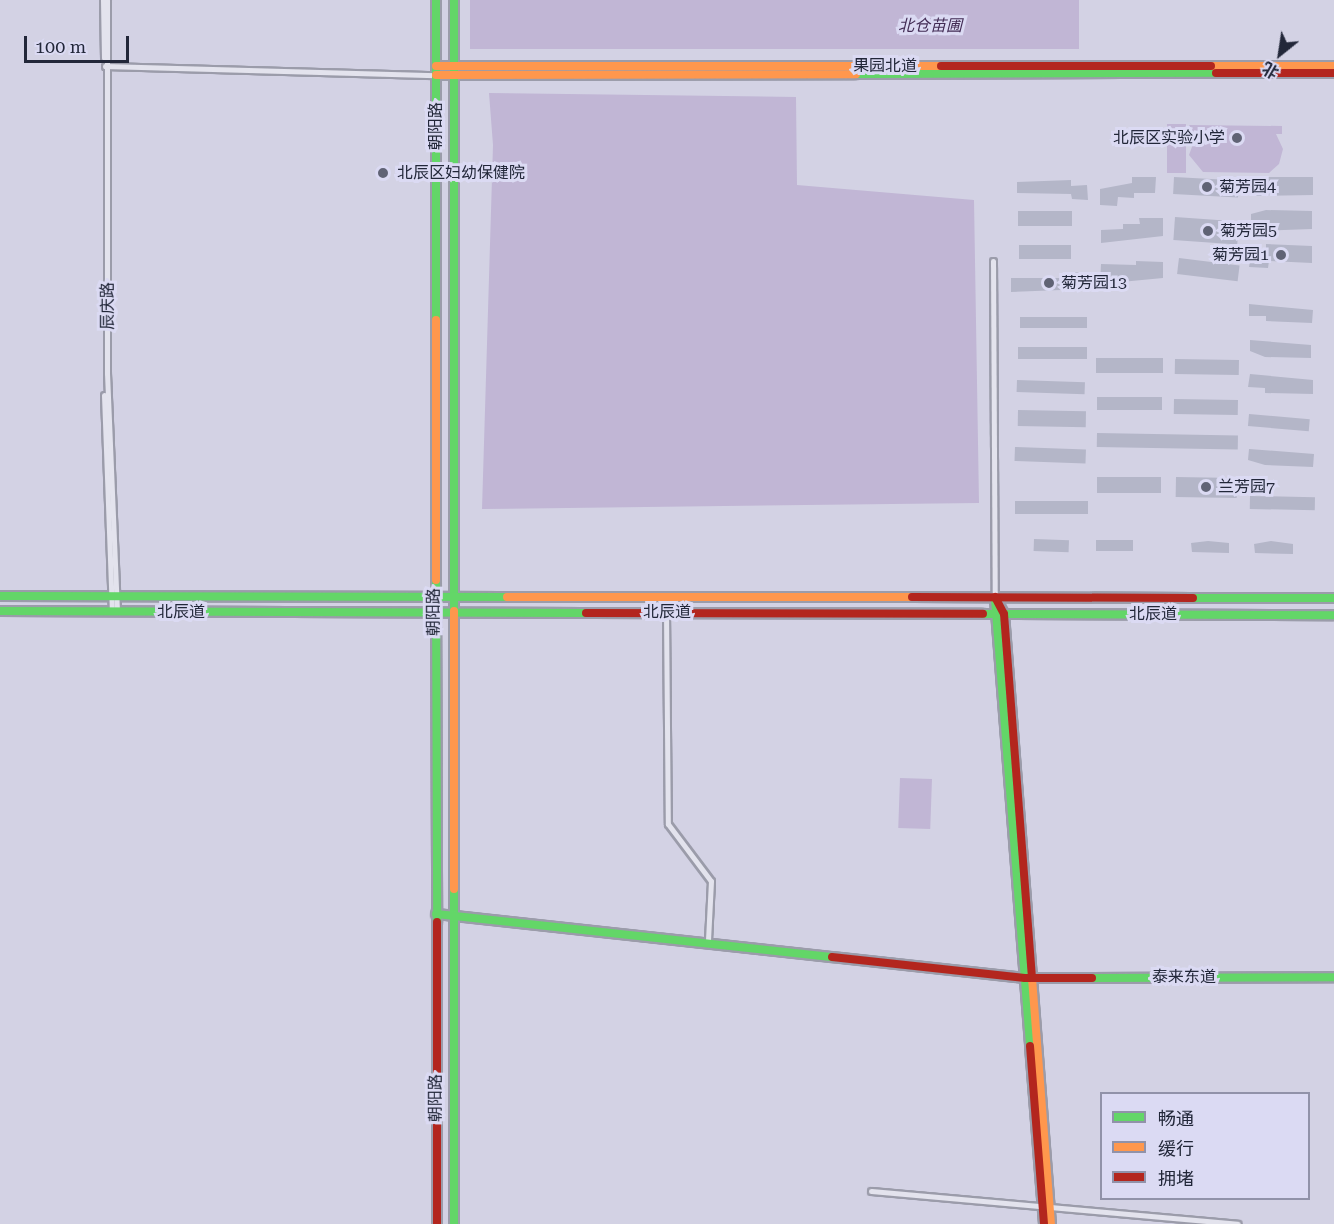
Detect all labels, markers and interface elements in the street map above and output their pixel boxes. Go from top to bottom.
park label: 北仓苗圃 [898,16,962,36]
scale bar [27,24,132,62]
north arrow [1250,24,1310,84]
text: 100 m [35,36,86,57]
street label: 果园北道 [853,56,917,76]
text: 北 [1259,58,1282,82]
street label: 朝阳路 [426,102,446,150]
place label: 北辰区实验小学 [1113,128,1225,148]
marker: 北辰区实验小学 [1230,131,1244,145]
place label: 北辰区妇幼保健院 [397,163,525,183]
marker: 北辰区妇幼保健院 [374,164,392,182]
place label: 菊芳园4 [1219,177,1276,197]
marker: 菊芳园4 [1200,180,1214,194]
place label: 菊芳园5 [1220,221,1277,241]
marker: 菊芳园5 [1201,224,1215,238]
place label: 菊芳园1 [1212,245,1269,265]
marker: 菊芳园1 [1274,248,1288,262]
place label: 菊芳园13 [1061,273,1127,293]
marker: 菊芳园13 [1042,276,1056,290]
street label: 辰庆路 [98,282,118,330]
place label: 兰芳园7 [1218,477,1275,497]
marker: 兰芳园7 [1199,480,1213,494]
street label: 朝阳路 [424,588,444,636]
street label: 北辰道 [157,602,205,622]
street label: 北辰道 [643,602,691,622]
street label: 北辰道 [1129,604,1177,624]
street label: 泰来东道 [1152,967,1216,987]
street label: 朝阳路 [426,1074,446,1122]
legend [1100,1092,1310,1200]
text: 畅通 [1158,1108,1194,1129]
text: 缓行 [1158,1138,1194,1159]
text: 拥堵 [1158,1168,1194,1189]

